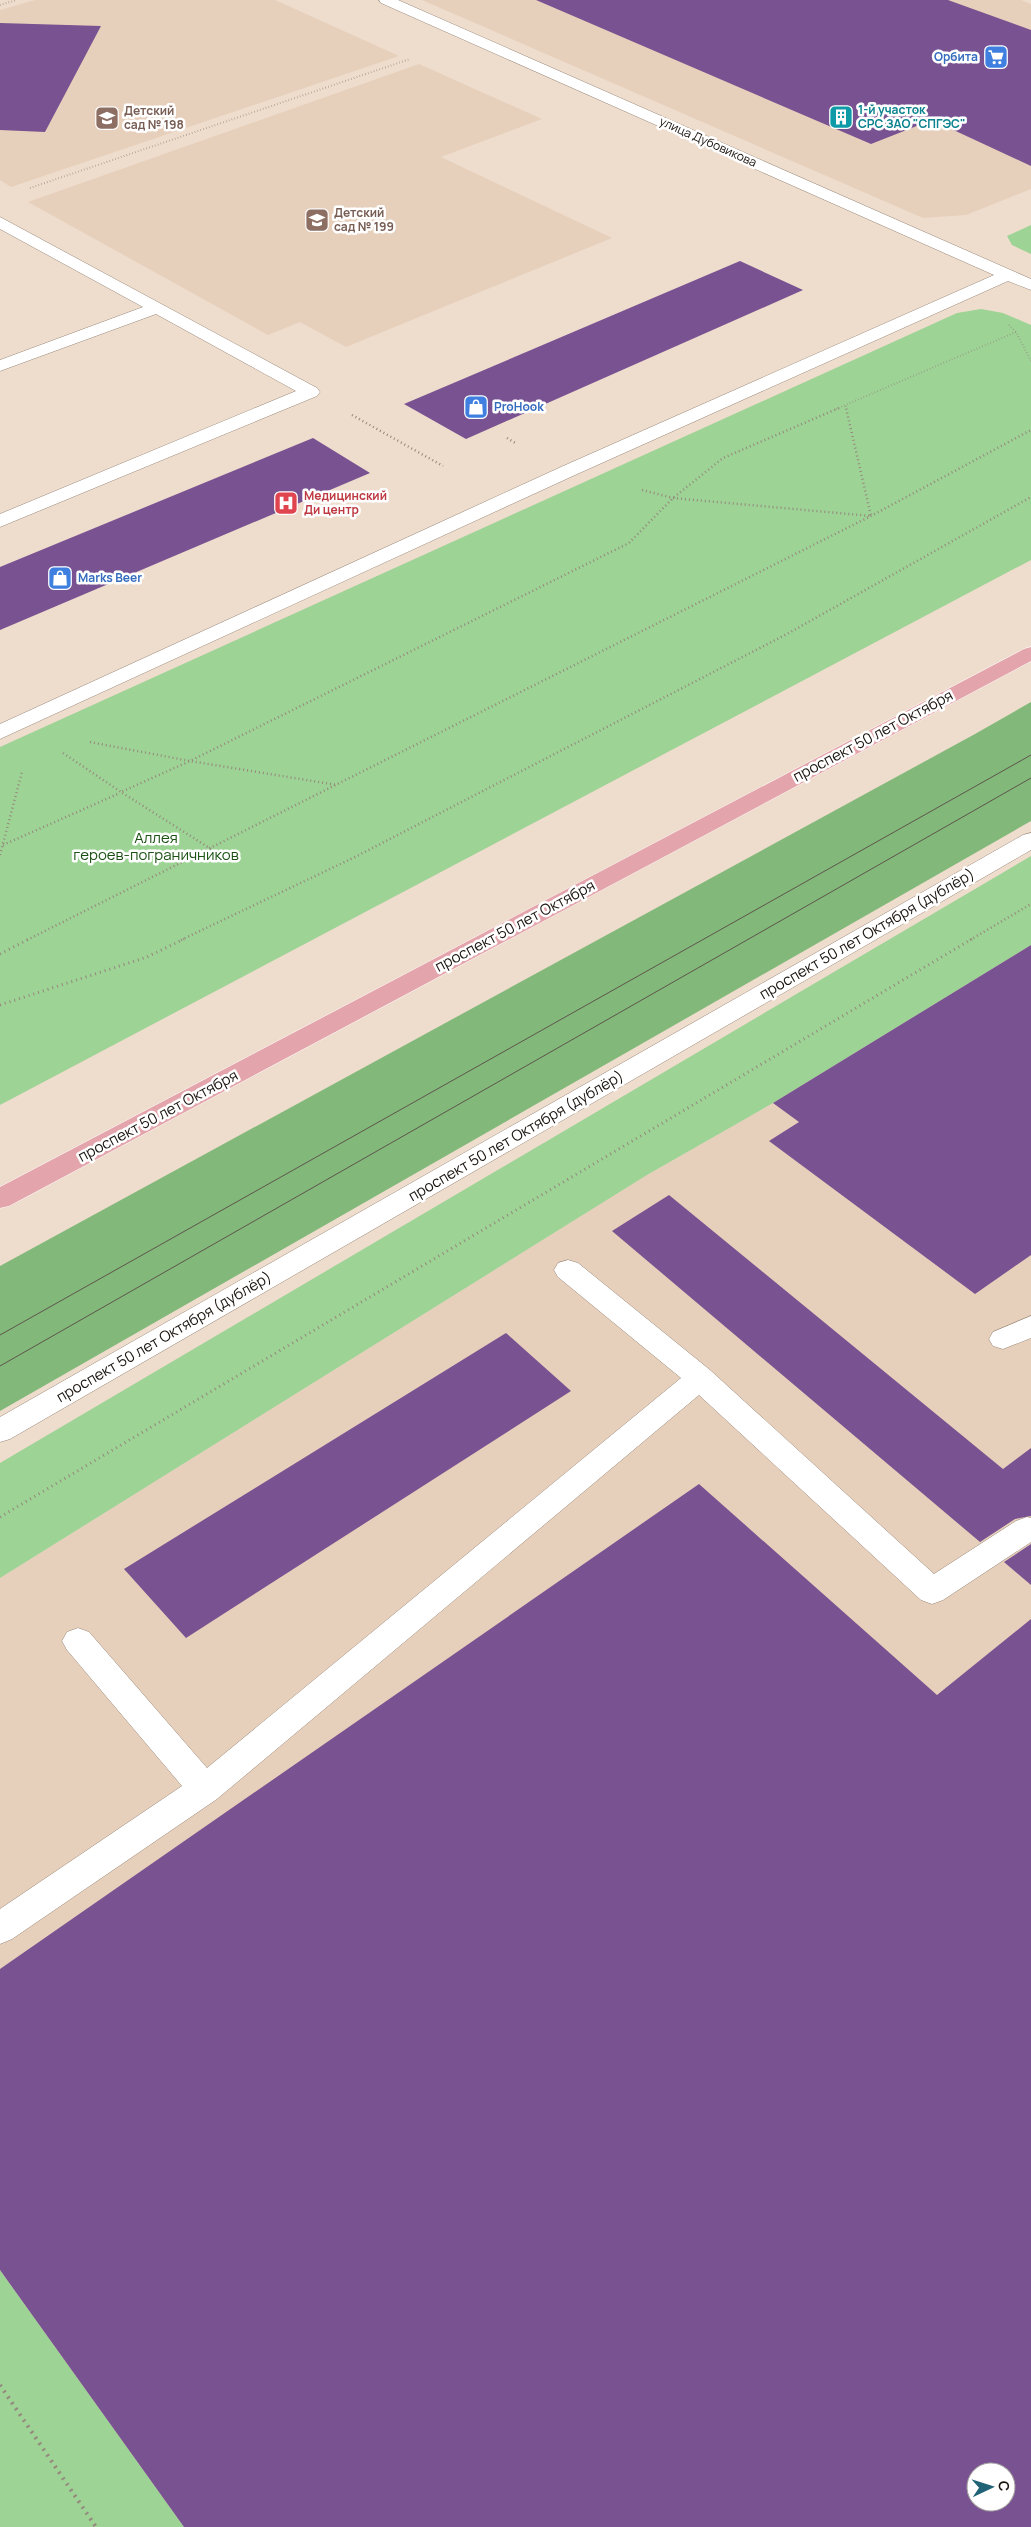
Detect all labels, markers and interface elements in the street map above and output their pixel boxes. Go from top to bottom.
supermarket icon: Орбита [983,44,1009,70]
place label: Орбита [934,48,978,65]
place label: 1-й участок СРС ЗАО "СПГЭС" [858,101,966,132]
place label: Детский сад № 198 [124,102,184,133]
building icon: 1-й участок СРС ЗАО "СПГЭС" [828,104,854,130]
school or university icon: Детский сад № 198 [94,105,120,131]
street label: улица Дубовикова [657,112,760,171]
place label: Детский сад № 199 [334,204,394,235]
school or university icon: Детский сад № 199 [304,207,330,233]
shop icon: ProHook [463,394,489,420]
place label: ProHook [494,398,544,415]
place label: Медицинский Ди центр [304,487,387,518]
hospital icon: Медицинский Ди центр [273,490,299,516]
shop icon: Marks Beer [47,565,73,591]
place label: Marks Beer [78,569,142,586]
street label: проспект 50 лет Октября [789,684,956,787]
park label: Аллея героев-пограничников [73,827,239,865]
street label: проспект 50 лет Октября (дублёр) [755,863,978,1004]
street label: проспект 50 лет Октября [431,874,598,977]
street label: проспект 50 лет Октября [74,1064,241,1167]
street label: проспект 50 лет Октября (дублёр) [404,1065,627,1206]
street label: проспект 50 лет Октября (дублёр) [52,1266,275,1407]
north arrow [966,2462,1016,2512]
text: С [995,2480,1014,2492]

